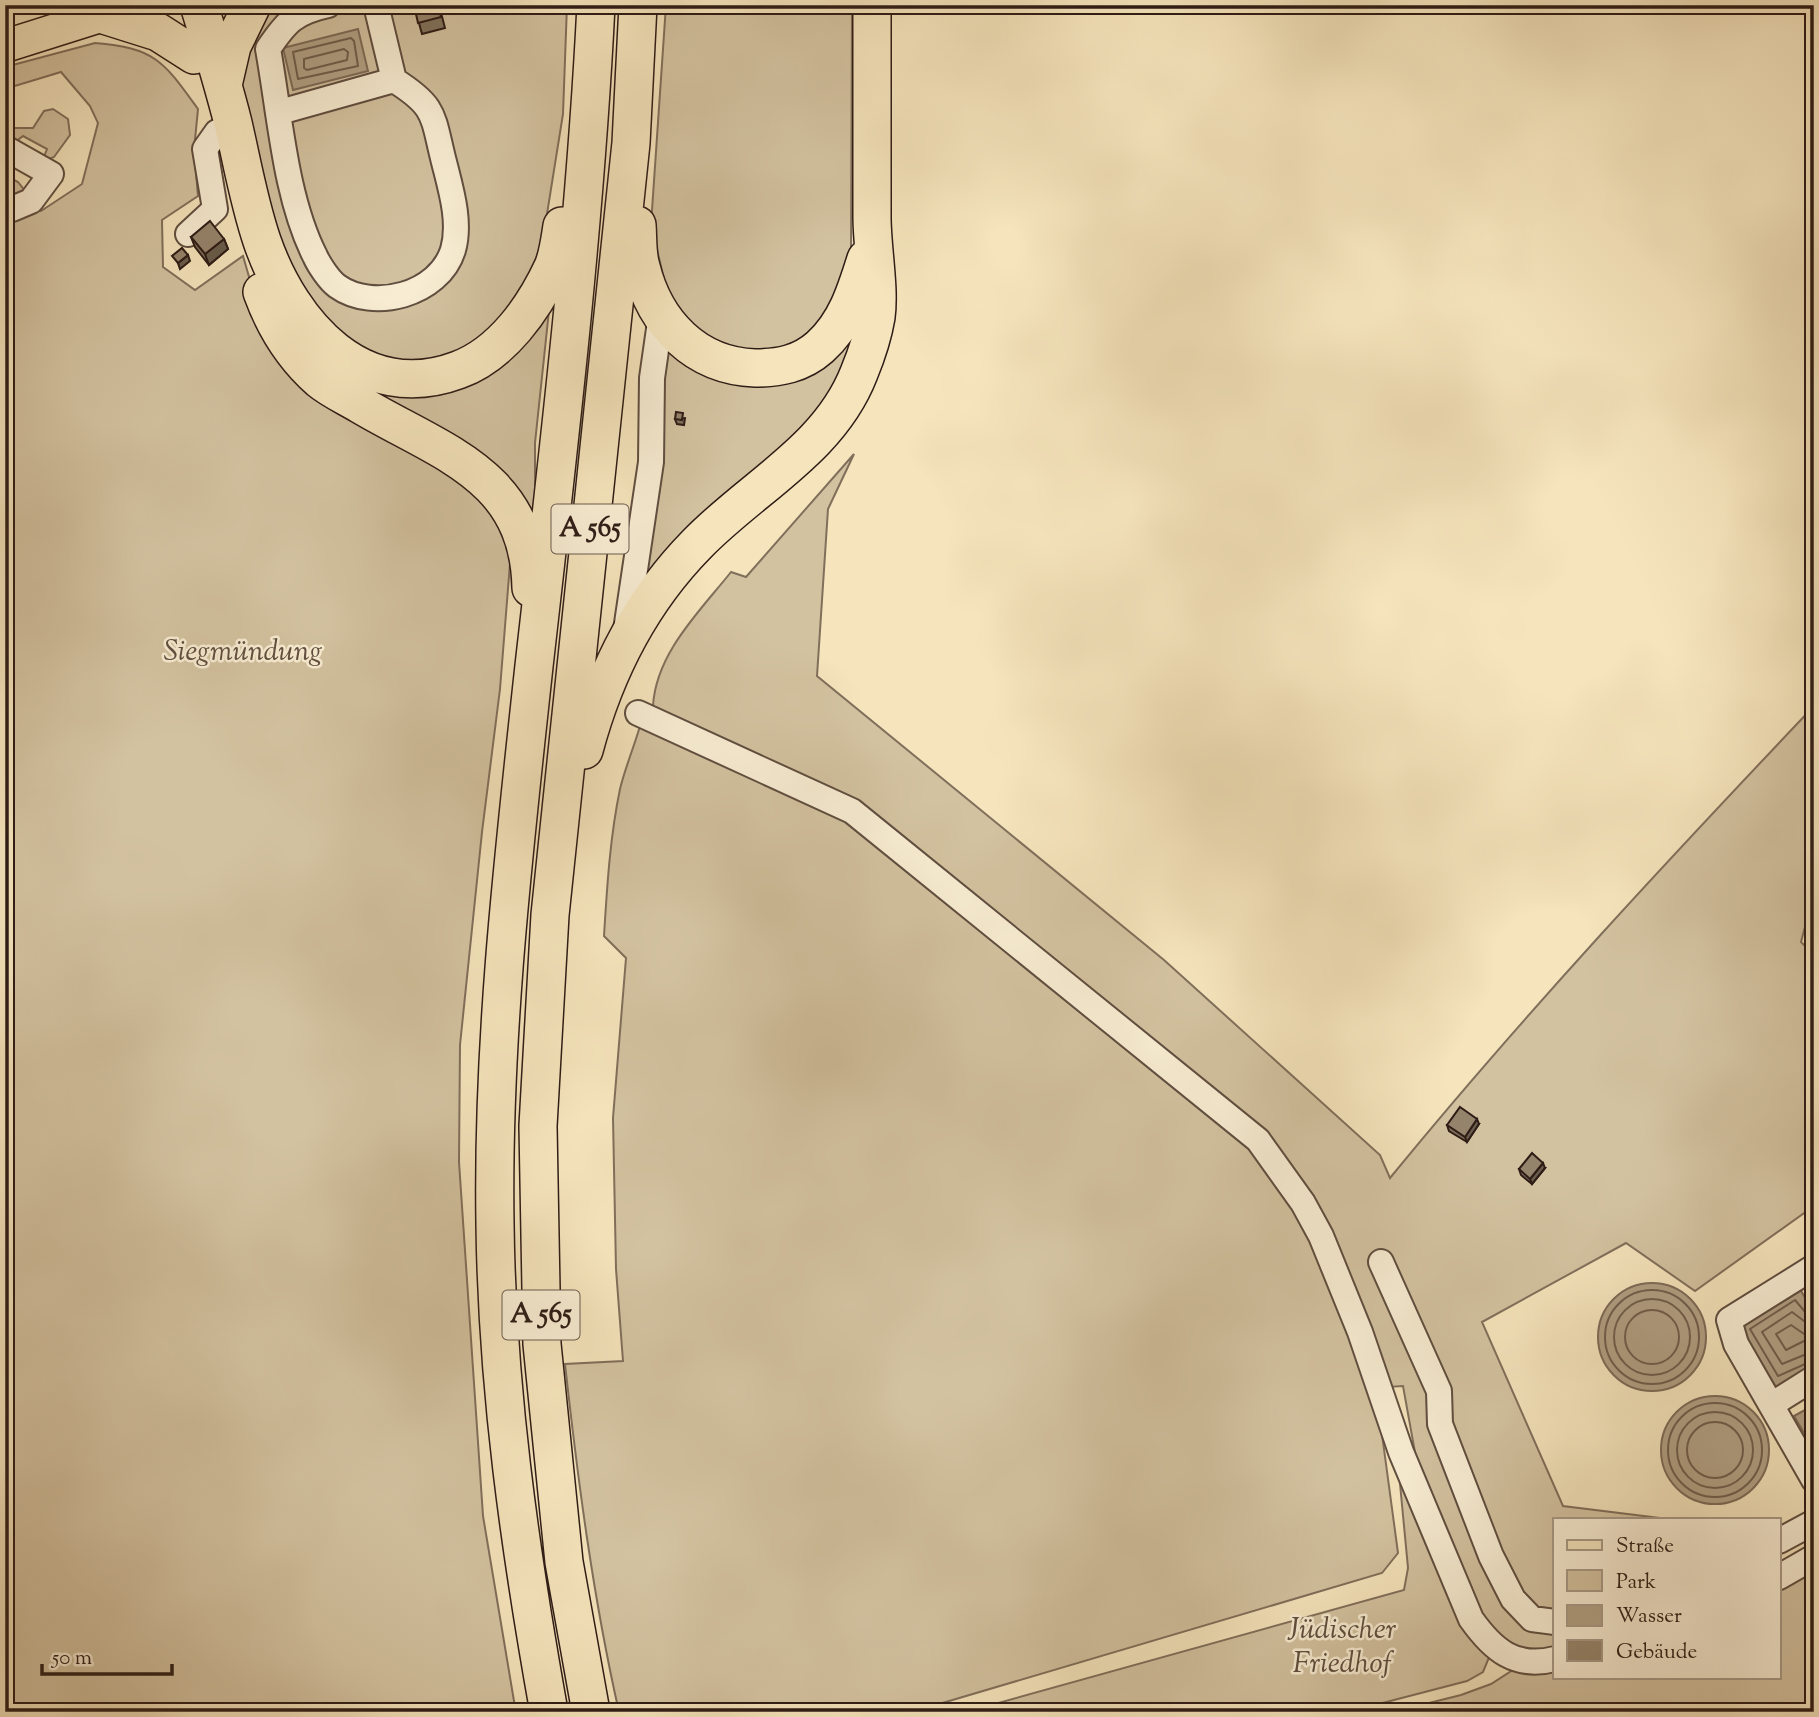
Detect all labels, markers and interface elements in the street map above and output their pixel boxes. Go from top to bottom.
road number: A 565 [552,504,628,554]
park label: Siegmündung [163,631,323,674]
road number: A 565 [503,1290,580,1340]
legend [1553,1518,1780,1678]
text: Straße [1616,1532,1674,1562]
text: Park [1616,1568,1657,1598]
text: Wasser [1616,1602,1682,1632]
park label: Jüdischer Friedhof [1287,1609,1397,1686]
scale bar [42,1633,172,1677]
text: Gebäude [1616,1638,1697,1668]
text: 50 m [51,1644,92,1674]

